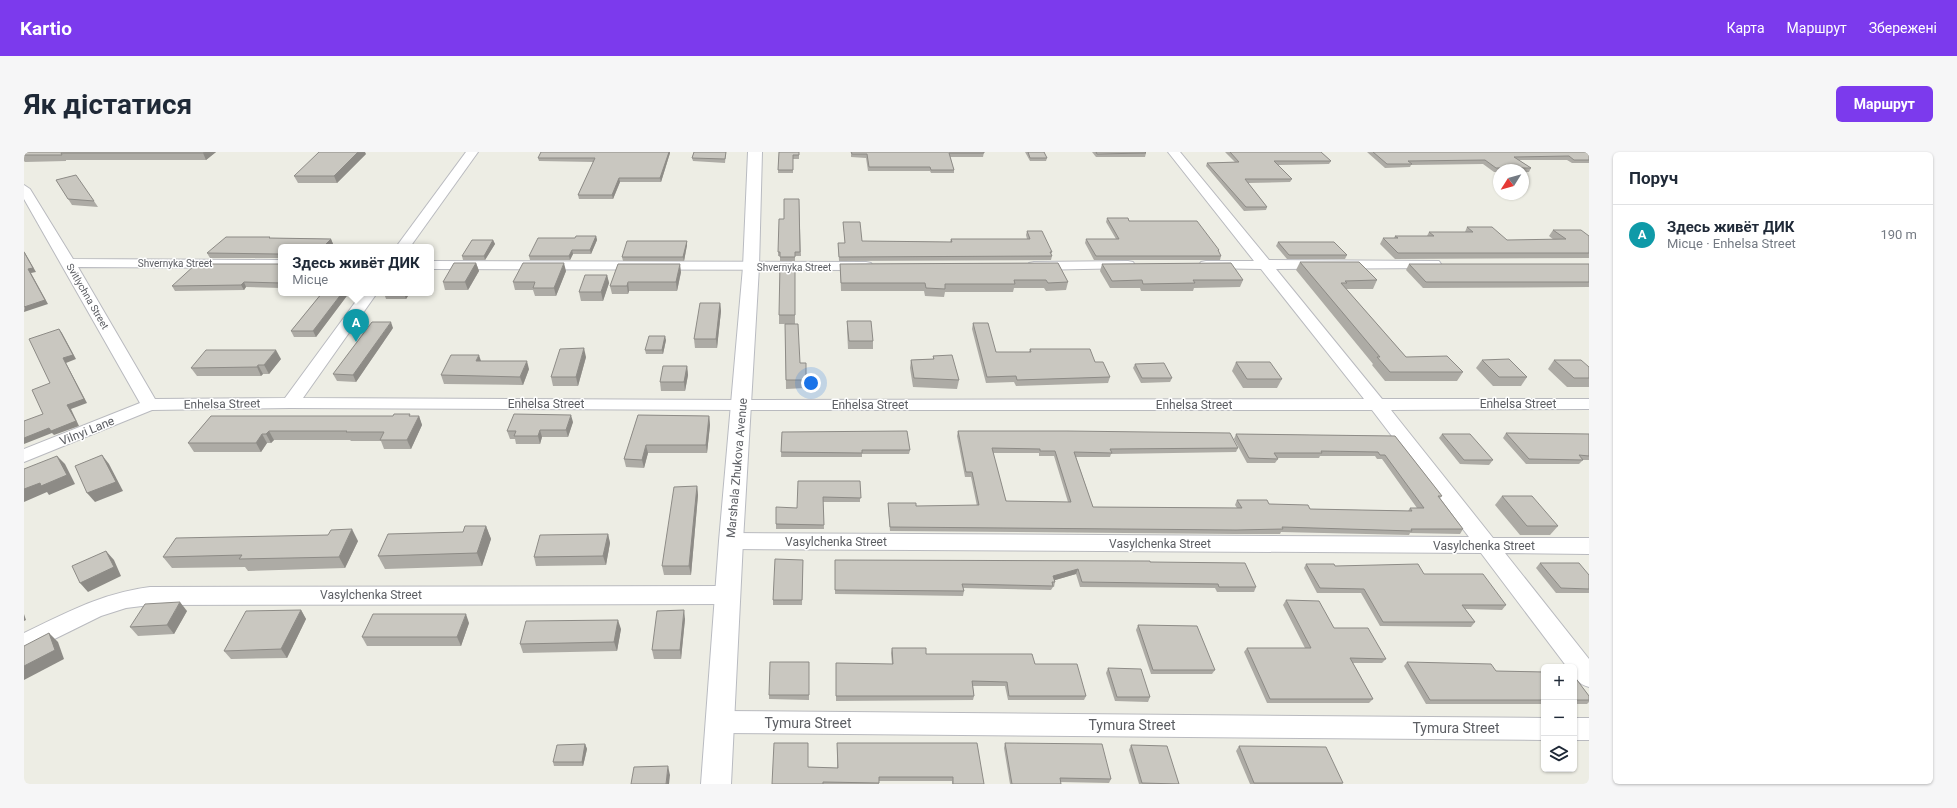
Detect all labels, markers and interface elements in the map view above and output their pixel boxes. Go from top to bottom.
text: Kartio [20,17,72,40]
text: Карта [1726,20,1765,36]
text: Маршрут [1787,20,1847,36]
text: Збережені [1869,20,1937,36]
button: Маршрут [1836,86,1933,122]
text: Як дістатися [24,88,192,121]
north arrow [1493,164,1529,200]
text: Поруч [1629,168,1678,188]
text: Здесь живёт ДИК [1667,218,1794,236]
text: A [1638,227,1646,242]
text: 190 m [1880,227,1917,242]
text: Місце · Enhelsa Street [1667,236,1796,251]
popup [278,244,434,296]
text: Здесь живёт ДИК [292,254,420,272]
street label: Shvernyka Street [138,258,212,269]
street label: Svitlychna Street [64,261,111,331]
street label: Shvernyka Street [757,262,831,273]
text: Місце [292,272,328,287]
pin: A [343,309,369,342]
your location [801,373,821,393]
street label: Enhelsa Street [184,396,261,412]
street label: Enhelsa Street [508,397,584,411]
street label: Marshala Zhukova Avenue [724,397,750,539]
street label: Enhelsa Street [1480,397,1556,411]
street label: Enhelsa Street [832,398,908,412]
street label: Enhelsa Street [1156,398,1232,412]
street label: Vilnyi Lane [58,414,116,448]
street label: Vasylchenka Street [785,535,887,549]
street label: Vasylchenka Street [1109,537,1211,551]
street label: Vasylchenka Street [1433,539,1535,553]
street label: Vasylchenka Street [320,588,422,602]
map controls [1541,664,1577,772]
button: + [1541,664,1577,700]
button: − [1541,700,1577,736]
street label: Tymura Street [765,715,852,731]
street label: Tymura Street [1089,717,1176,733]
street label: Tymura Street [1413,720,1500,736]
button: layers [1541,736,1577,772]

